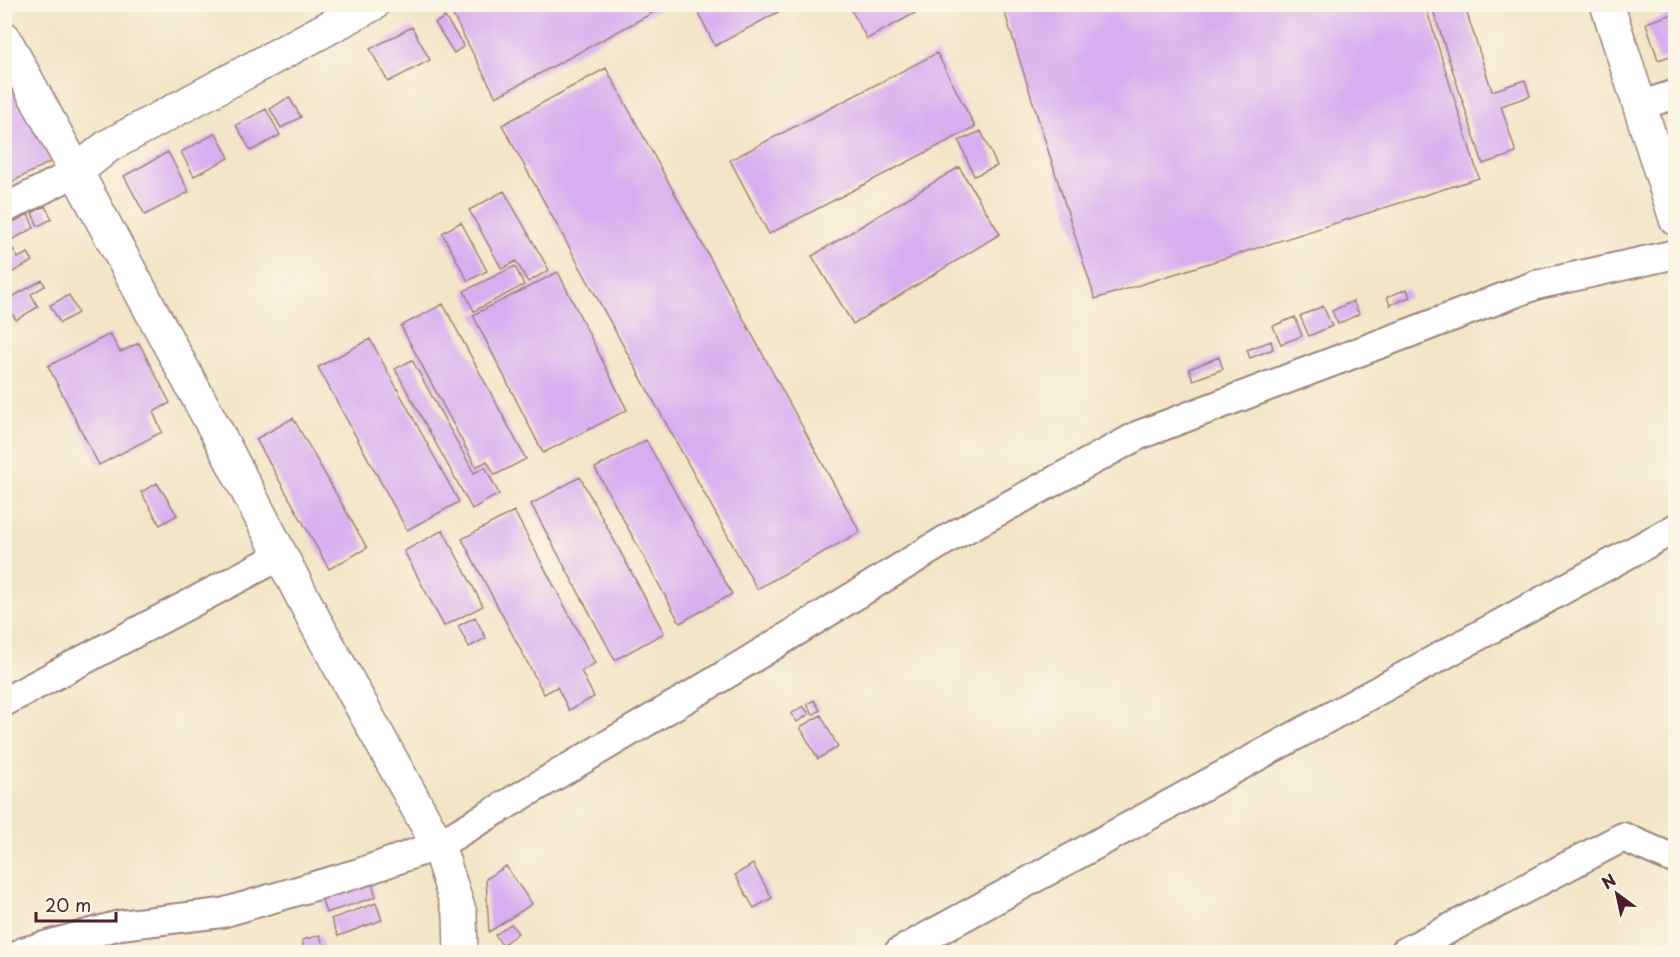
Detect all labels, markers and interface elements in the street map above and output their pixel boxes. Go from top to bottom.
north arrow [1587,864,1647,924]
text: N [1596,867,1620,894]
scale bar [36,885,116,923]
text: 20 m [45,891,91,918]

